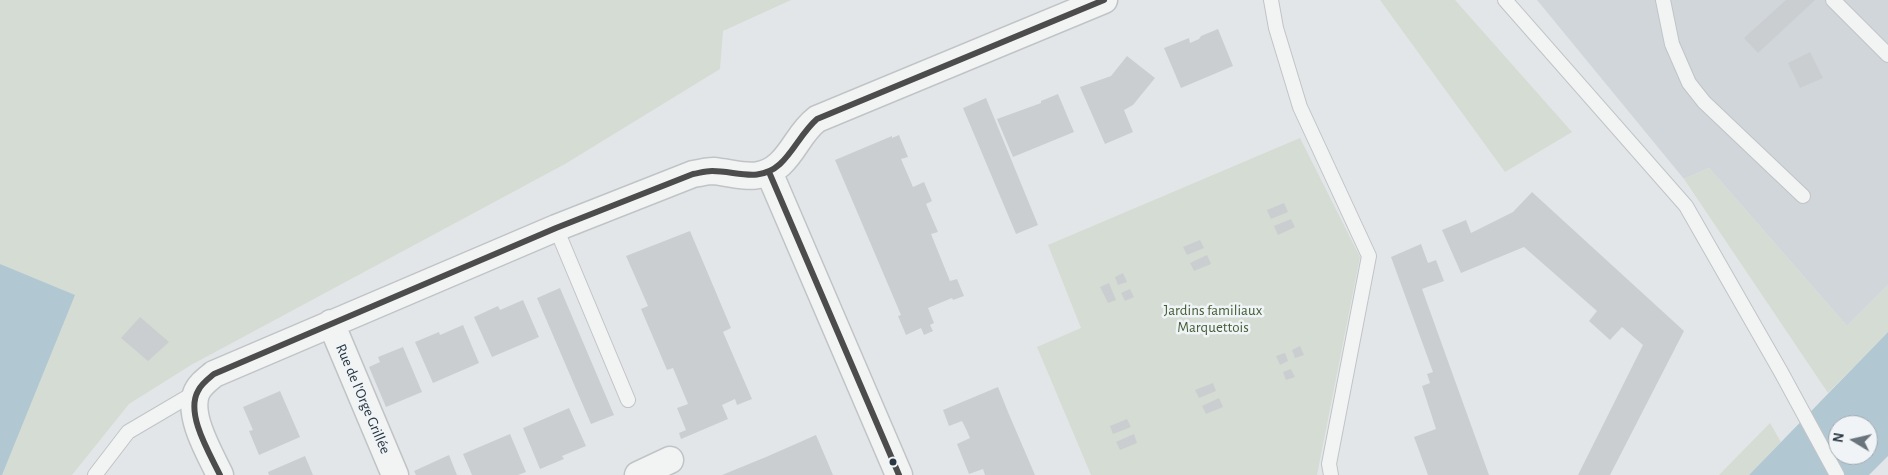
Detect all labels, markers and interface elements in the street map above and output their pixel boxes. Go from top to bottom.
park label: Jardins familiaux Marquettois [1164,301,1262,336]
street label: Rue de l'Orge Grillée [332,341,394,457]
north arrow [1828,415,1878,465]
text: N [1831,432,1847,444]
unlabelled marker [888,457,898,467]

